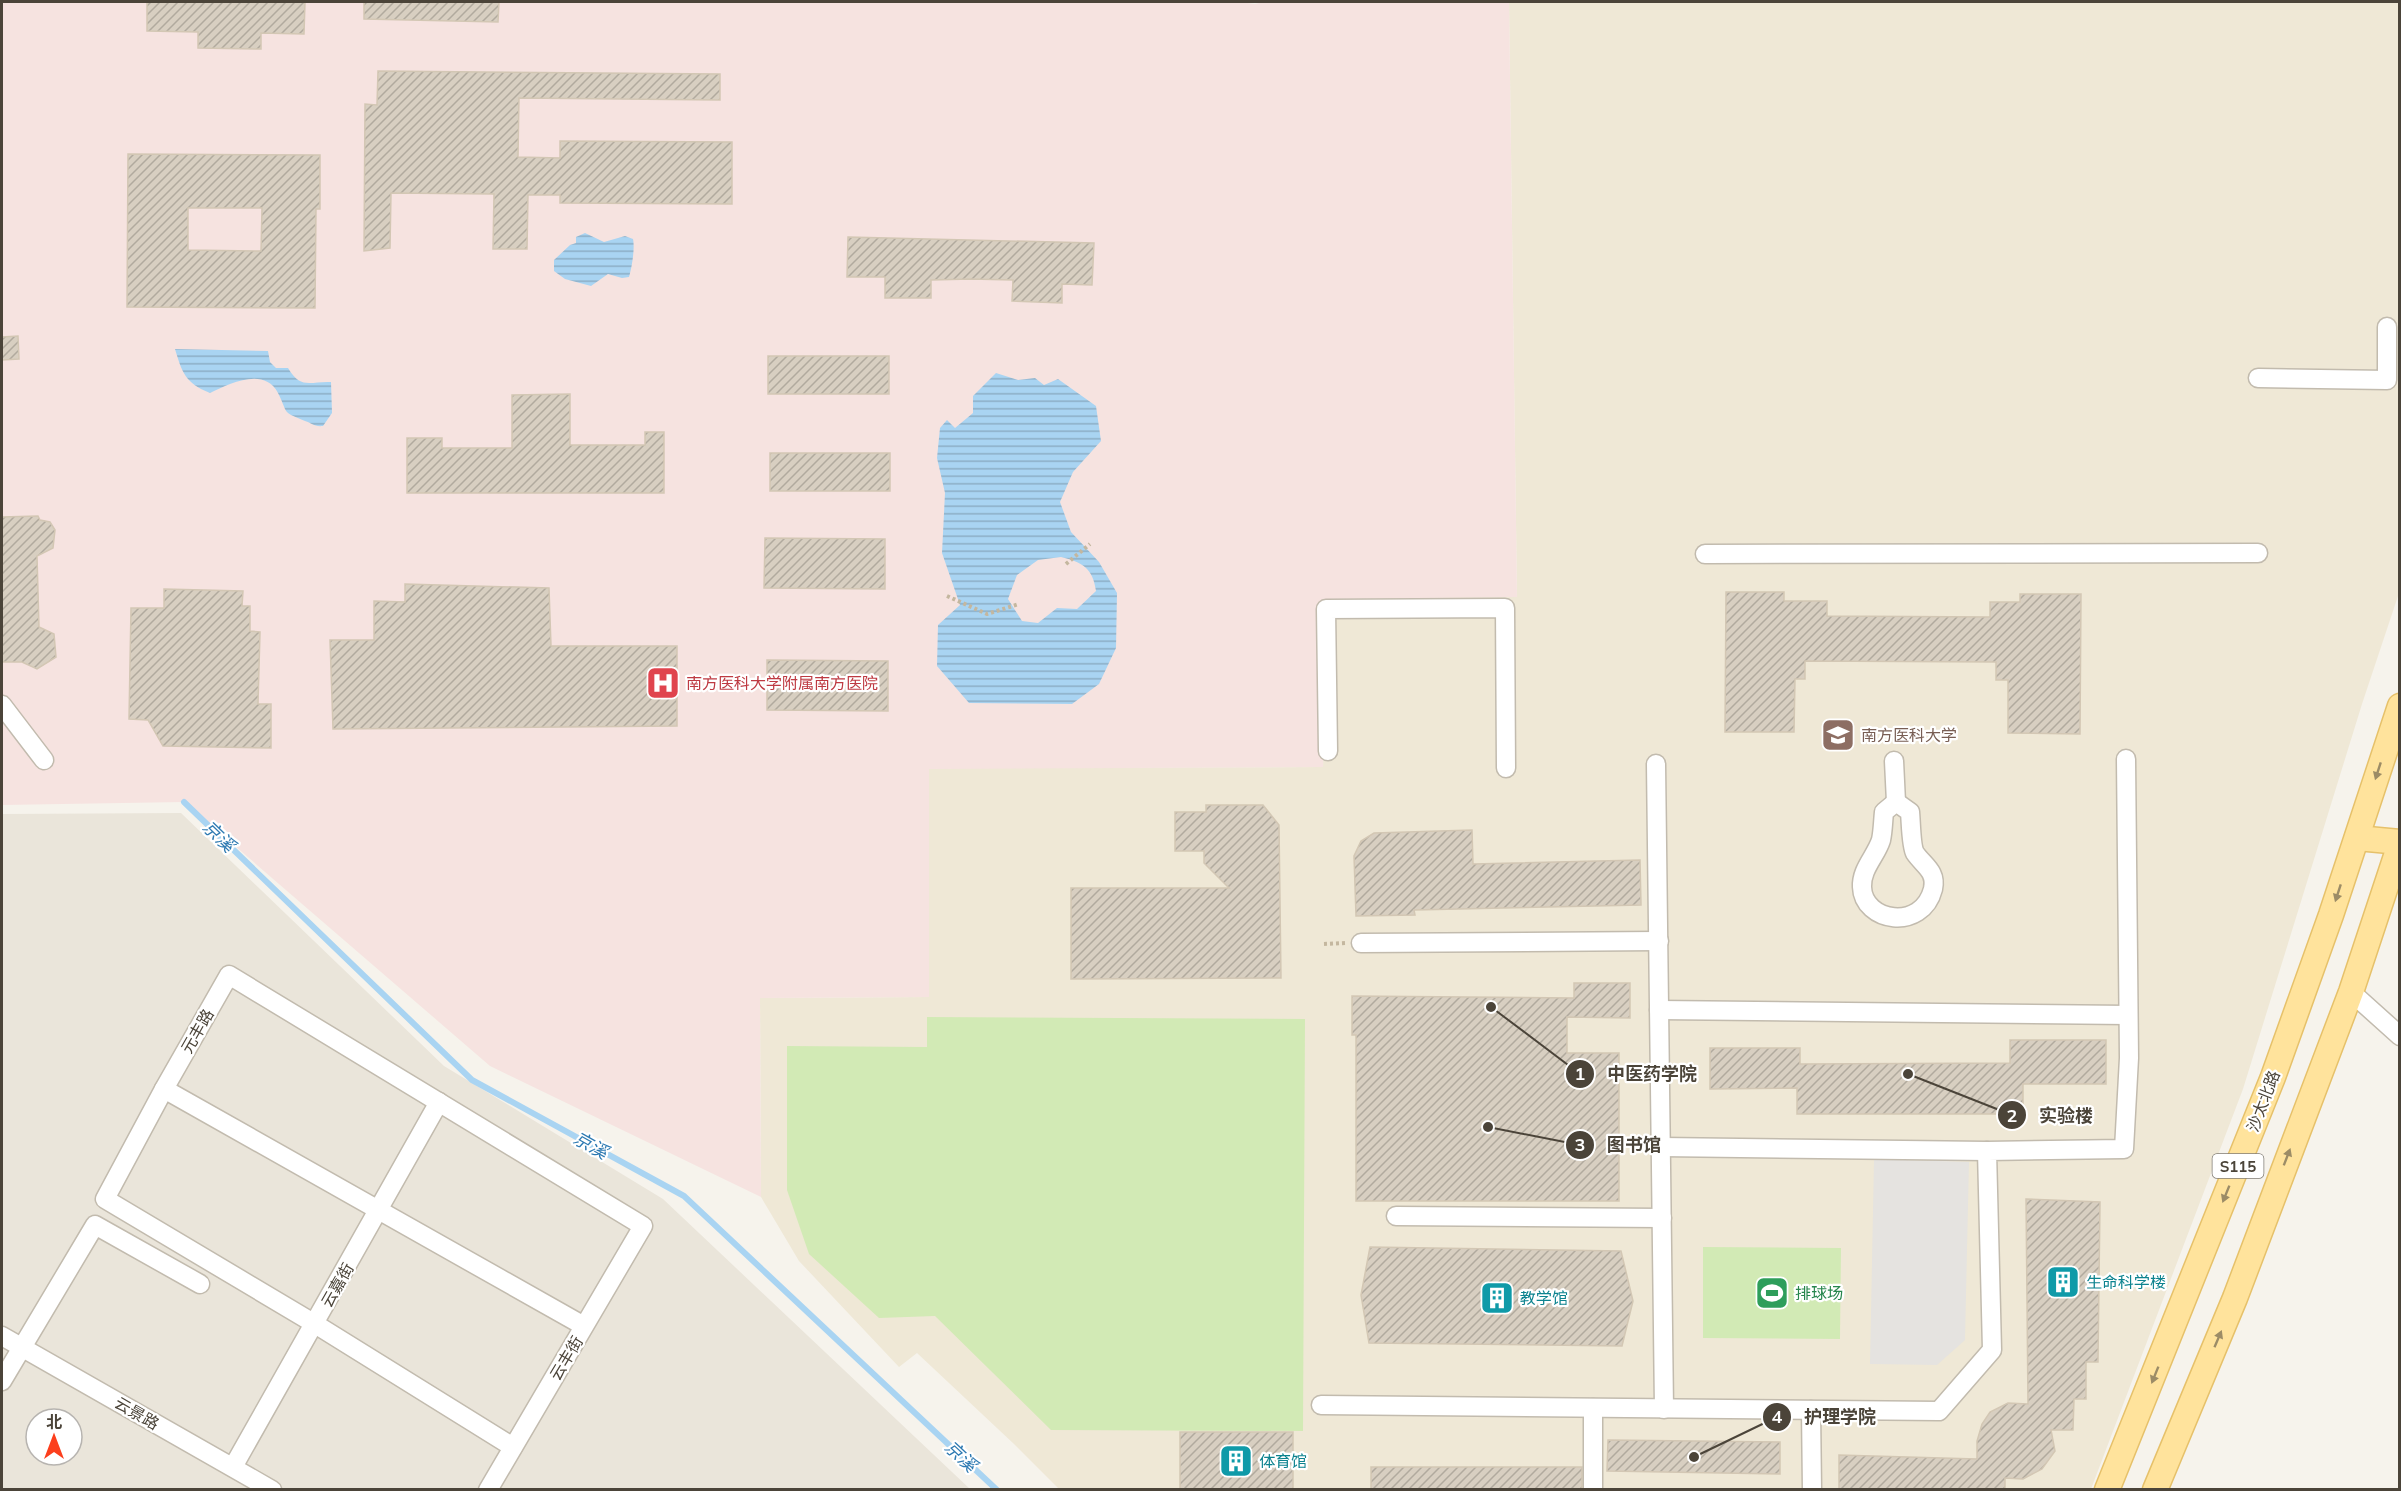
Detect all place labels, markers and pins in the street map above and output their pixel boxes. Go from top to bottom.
hospital icon: 南方医科大学附属南方医院 [645,665,681,701]
place label: 南方医科大学附属南方医院 [686,673,878,693]
school or university icon: 南方医科大学 [1820,717,1856,753]
place label: 南方医科大学 [1861,725,1957,745]
callout: 中医药学院 [1565,1056,1709,1092]
callout: 实验楼 [1997,1097,2105,1133]
callout: 图书馆 [1565,1127,1673,1163]
building icon: 生命科学楼 [2045,1264,2081,1300]
place label: 生命科学楼 [2086,1272,2166,1292]
sports icon: 排球场 [1754,1275,1790,1311]
building icon: 教学馆 [1479,1280,1515,1316]
place label: 排球场 [1795,1283,1843,1303]
place label: 教学馆 [1520,1288,1568,1308]
callout: 护理学院 [1762,1399,1888,1435]
building icon: 体育馆 [1218,1443,1254,1479]
place label: 体育馆 [1259,1451,1307,1471]

